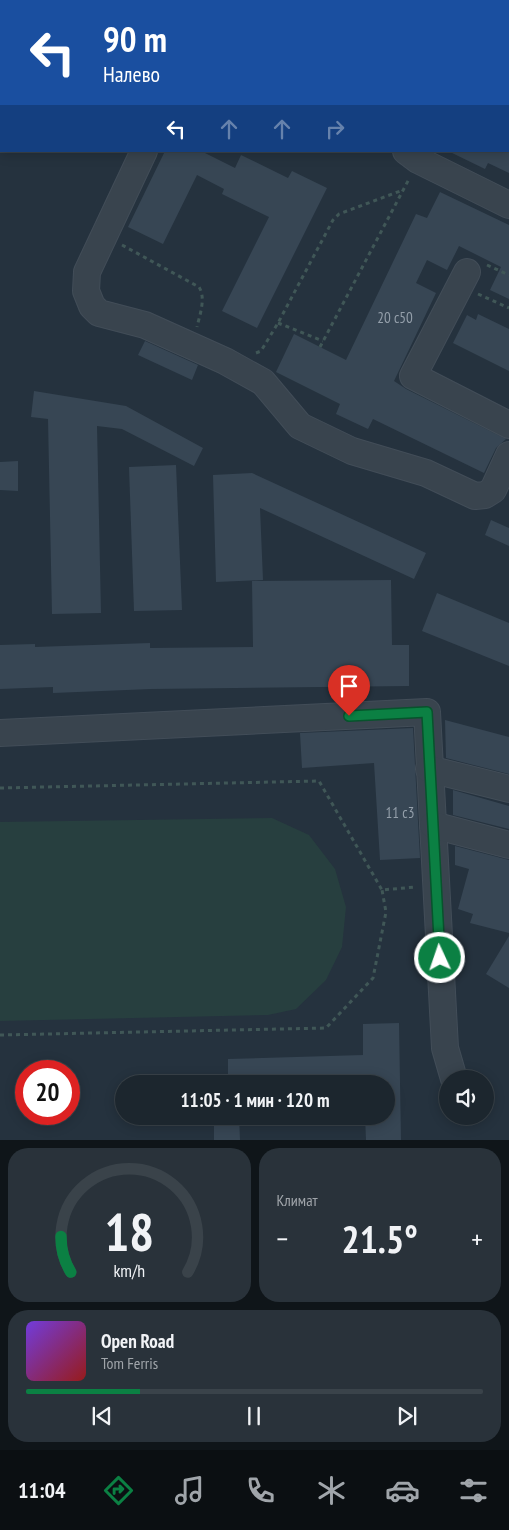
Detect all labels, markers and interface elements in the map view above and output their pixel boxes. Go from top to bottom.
text: 90 m [103,16,167,62]
icon: left [20,20,85,85]
text: Налево [103,60,160,88]
icon: left [162,115,190,143]
icon: ahead [215,115,243,143]
icon: ahead [268,115,296,143]
icon: right [321,115,349,143]
house number: 20 с50 [377,308,413,327]
pin [328,665,370,716]
icon: arrive [335,672,363,700]
house number: 11 с3 [386,803,414,822]
position arrow [413,931,465,983]
speed limit sign: 20 [15,1060,80,1125]
map controls [439,1070,494,1125]
button: sound [439,1070,494,1125]
text: 11:05 · 1 мин · 120 m [181,1088,329,1112]
text: Климат [277,1190,318,1210]
text: 18 [104,1198,154,1265]
text: 21.5° [342,1214,418,1263]
text: − [277,1220,288,1257]
text: + [471,1220,483,1257]
text: km/h [113,1259,145,1282]
text: Open Road [101,1329,174,1353]
text: Tom Ferris [101,1353,158,1373]
icon: previous [88,1402,116,1430]
icon: pause [240,1402,268,1430]
icon: next [393,1402,421,1430]
icon: directions [101,1473,136,1508]
icon: music [172,1473,207,1508]
icon: phone [243,1473,278,1508]
icon: climate [314,1473,349,1508]
icon: car [385,1473,420,1508]
icon: filters [456,1473,491,1508]
text: 11:04 [18,1476,66,1504]

